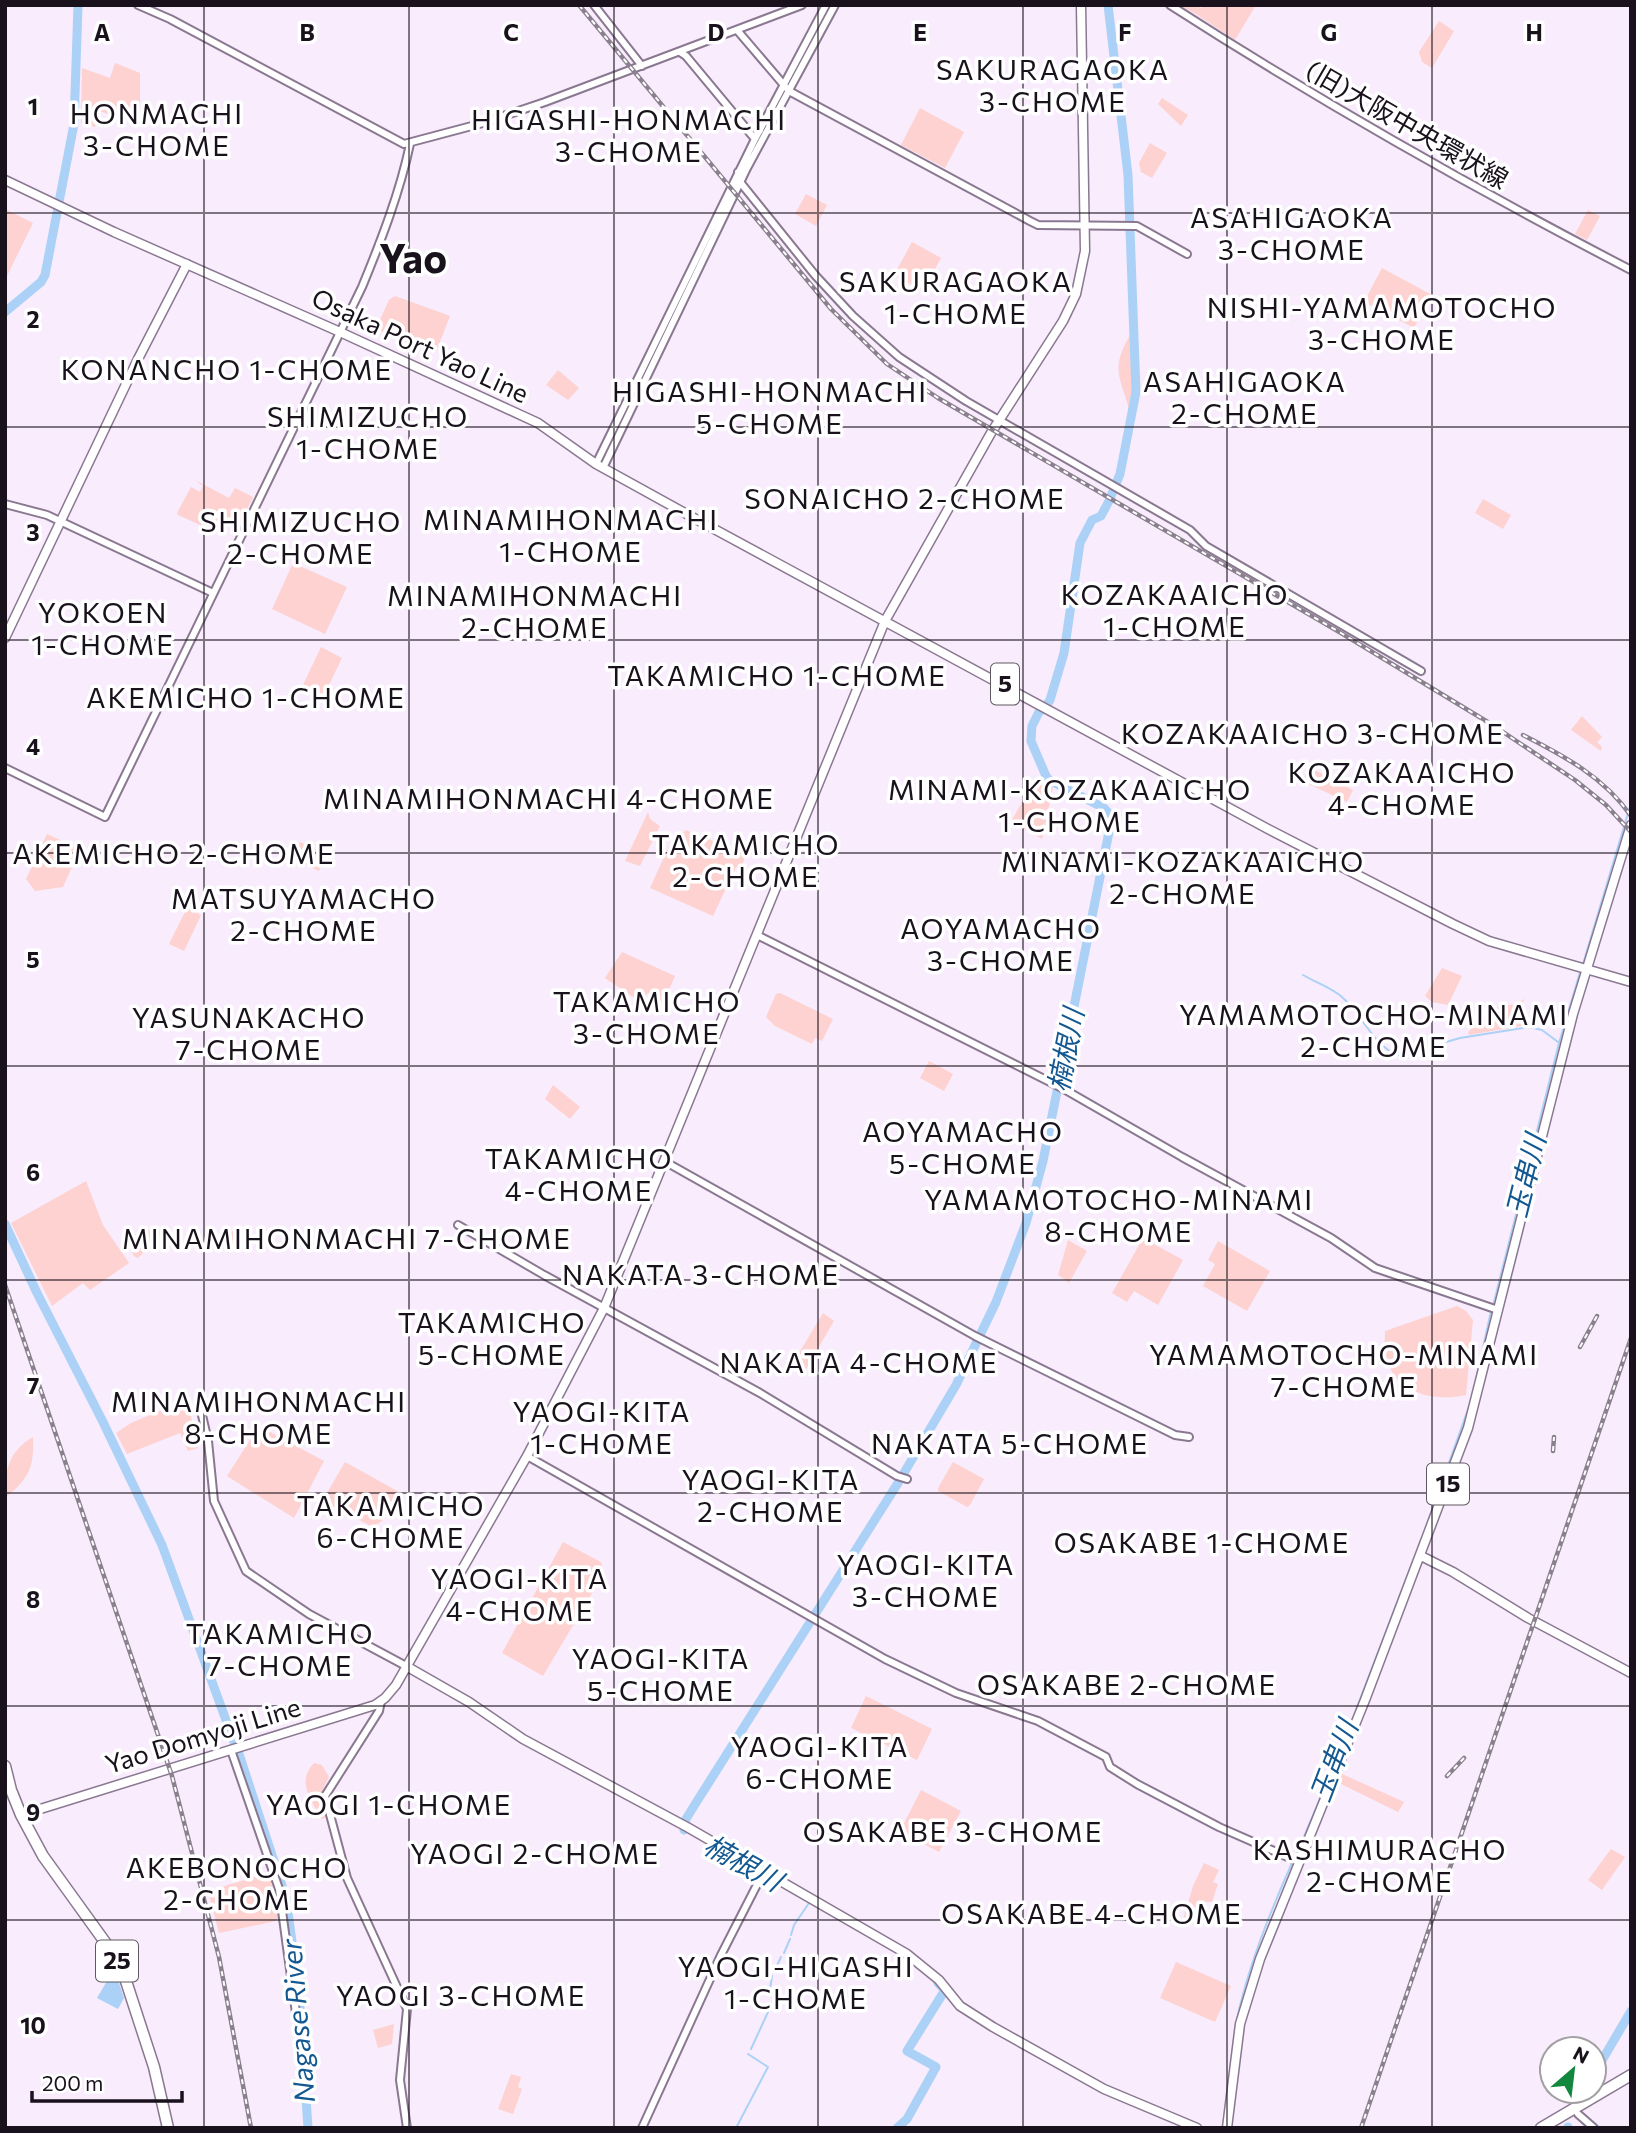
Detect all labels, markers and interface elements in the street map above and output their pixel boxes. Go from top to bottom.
text: A [94,18,111,46]
text: B [299,18,315,46]
text: C [503,18,519,46]
text: D [708,18,725,46]
text: E [913,18,927,46]
text: F [1118,18,1132,46]
text: G [1321,18,1337,46]
text: H [1525,18,1543,46]
district label: SAKURAGAOKA 3-CHOME [936,52,1170,118]
street label: (旧)大阪中央環状線 [1301,53,1514,194]
text: 1 [28,92,38,120]
district label: HONMACHI 3-CHOME [70,96,244,162]
district label: HIGASHI-HONMACHI 3-CHOME [471,102,787,168]
district label: ASAHIGAOKA 3-CHOME [1190,200,1394,266]
district label: Yao [379,232,447,281]
district label: SAKURAGAOKA 1-CHOME [839,264,1073,330]
street label: Osaka Port Yao Line [307,281,534,408]
district label: NISHI-YAMAMOTOCHO 3-CHOME [1207,290,1557,356]
text: 2 [26,305,40,333]
district label: KONANCHO 1-CHOME [61,352,393,386]
district label: ASAHIGAOKA 2-CHOME [1143,364,1347,430]
district label: HIGASHI-HONMACHI 5-CHOME [612,374,928,440]
district label: SHIMIZUCHO 1-CHOME [267,399,469,465]
district label: SONAICHO 2-CHOME [744,481,1066,515]
district label: MINAMIHONMACHI 1-CHOME [423,502,719,568]
district label: SHIMIZUCHO 2-CHOME [200,504,402,570]
text: 3 [26,518,40,546]
district label: KOZAKAAICHO 1-CHOME [1061,577,1289,643]
district label: MINAMIHONMACHI 2-CHOME [387,578,683,644]
district label: YOKOEN 1-CHOME [31,595,175,661]
district label: TAKAMICHO 1-CHOME [607,658,947,692]
road number: 5 [991,664,1019,704]
district label: AKEMICHO 1-CHOME [86,680,406,714]
district label: KOZAKAAICHO 3-CHOME [1121,716,1505,750]
text: 4 [26,732,40,760]
district label: KOZAKAAICHO 4-CHOME [1288,755,1516,821]
district label: MINAMI-KOZAKAAICHO 1-CHOME [888,772,1252,838]
district label: MINAMIHONMACHI 4-CHOME [323,781,775,815]
district label: TAKAMICHO 2-CHOME [652,827,840,893]
district label: AKEMICHO 2-CHOME [12,836,336,870]
district label: MINAMI-KOZAKAAICHO 2-CHOME [1001,844,1365,910]
district label: MATSUYAMACHO 2-CHOME [171,881,437,947]
district label: AOYAMACHO 3-CHOME [900,911,1102,977]
text: 5 [26,945,40,973]
district label: TAKAMICHO 3-CHOME [553,984,741,1050]
district label: YAMAMOTOCHO-MINAMI 2-CHOME [1179,997,1569,1063]
district label: YASUNAKACHO 7-CHOME [132,1000,366,1066]
water label: 楠根川 [1040,1002,1090,1094]
district label: AOYAMACHO 5-CHOME [862,1114,1064,1180]
water label: 玉串川 [1498,1128,1552,1221]
district label: TAKAMICHO 4-CHOME [485,1141,673,1207]
text: 6 [26,1158,40,1186]
district label: YAMAMOTOCHO-MINAMI 8-CHOME [924,1182,1314,1248]
district label: MINAMIHONMACHI 7-CHOME [122,1221,572,1255]
district label: NAKATA 3-CHOME [562,1257,840,1291]
district label: TAKAMICHO 5-CHOME [398,1305,586,1371]
district label: YAMAMOTOCHO-MINAMI 7-CHOME [1149,1337,1539,1403]
district label: NAKATA 4-CHOME [720,1345,998,1379]
text: 7 [27,1371,39,1399]
district label: MINAMIHONMACHI 8-CHOME [111,1384,407,1450]
district label: YAOGI-KITA 1-CHOME [513,1394,691,1460]
district label: NAKATA 5-CHOME [871,1426,1149,1460]
district label: YAOGI-KITA 2-CHOME [682,1462,860,1528]
road number: 15 [1427,1464,1469,1504]
district label: TAKAMICHO 6-CHOME [297,1488,485,1554]
district label: OSAKABE 1-CHOME [1054,1525,1350,1559]
district label: YAOGI-KITA 3-CHOME [837,1547,1015,1613]
district label: YAOGI-KITA 4-CHOME [431,1561,609,1627]
text: 8 [26,1585,40,1613]
district label: TAKAMICHO 7-CHOME [186,1616,374,1682]
district label: YAOGI-KITA 5-CHOME [572,1641,750,1707]
district label: OSAKABE 2-CHOME [977,1667,1277,1701]
street label: Yao Domyoji Line [101,1690,304,1779]
water label: 玉串川 [1302,1713,1365,1806]
district label: YAOGI-KITA 6-CHOME [731,1729,909,1795]
district label: YAOGI 1-CHOME [266,1787,512,1821]
text: 9 [26,1798,40,1826]
district label: OSAKABE 3-CHOME [803,1814,1103,1848]
water label: 楠根川 [699,1827,791,1899]
district label: KASHIMURACHO 2-CHOME [1253,1832,1507,1898]
district label: YAOGI 2-CHOME [410,1836,660,1870]
district label: AKEBONOCHO 2-CHOME [126,1850,348,1916]
district label: OSAKABE 4-CHOME [941,1896,1243,1930]
water label: Nagase River [273,1937,321,2104]
road number: 25 [96,1940,138,1982]
district label: YAOGI-HIGASHI 1-CHOME [677,1949,915,2015]
district label: YAOGI 3-CHOME [336,1978,586,2012]
text: 10 [20,2011,46,2039]
north arrow [1538,2035,1608,2105]
text: N [1570,2041,1593,2068]
scale bar [32,2060,182,2104]
text: 200 m [42,2070,103,2095]

